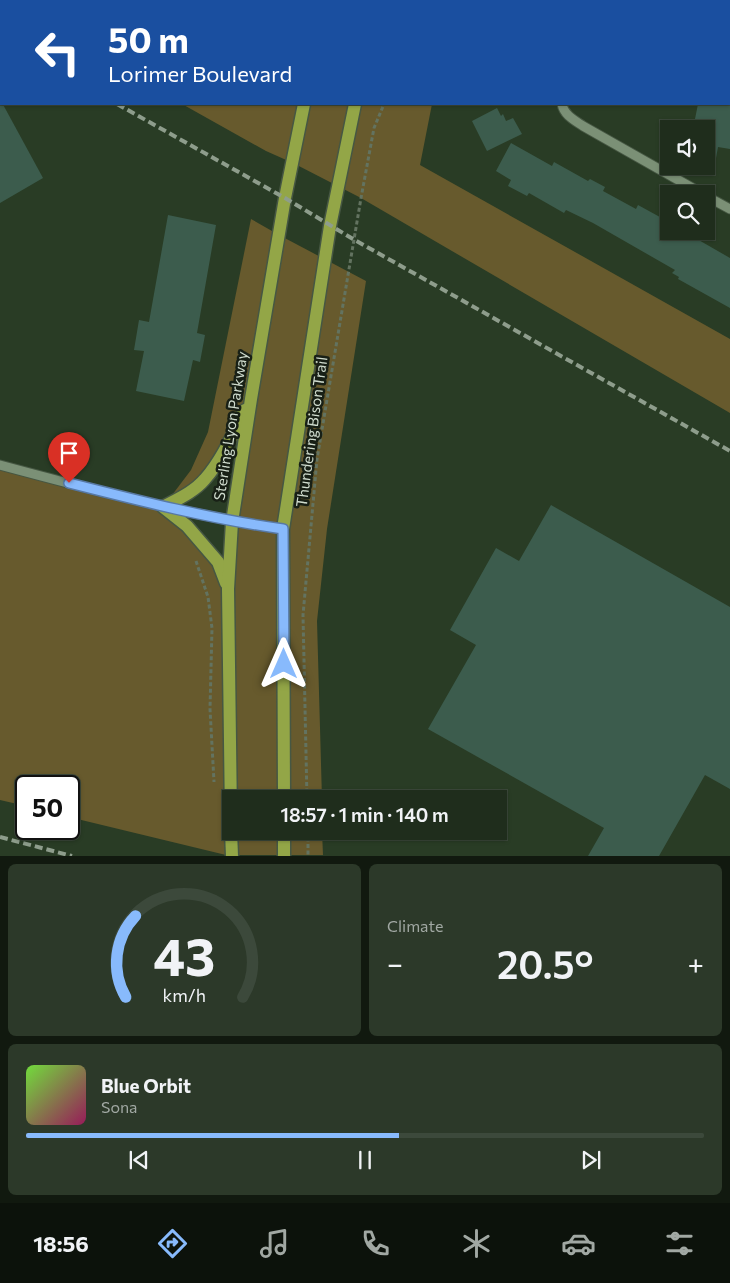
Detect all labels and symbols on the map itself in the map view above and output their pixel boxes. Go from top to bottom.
street label: Sterling Lyon Parkway [209,350,251,502]
street label: Thundering Bison Trail [292,355,330,508]
pin [48,432,90,483]
position arrow [257,637,309,689]
speed limit sign: 50 [15,775,80,840]

